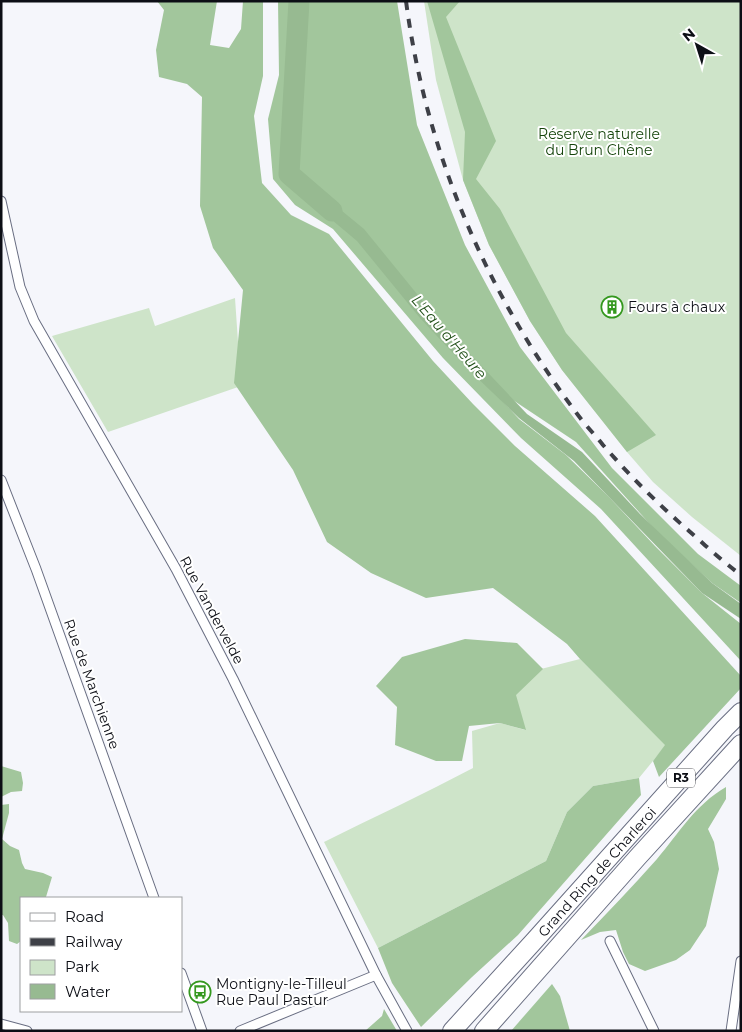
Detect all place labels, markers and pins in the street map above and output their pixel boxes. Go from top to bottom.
building icon: Fours à chaux [600,295,624,319]
place label: Fours à chaux [628,298,726,316]
place label: Montigny-le-Tilleul Rue Paul Pastur [216,975,347,1009]
bus stop icon: Montigny-le-Tilleul Rue Paul Pastur [188,980,212,1004]

